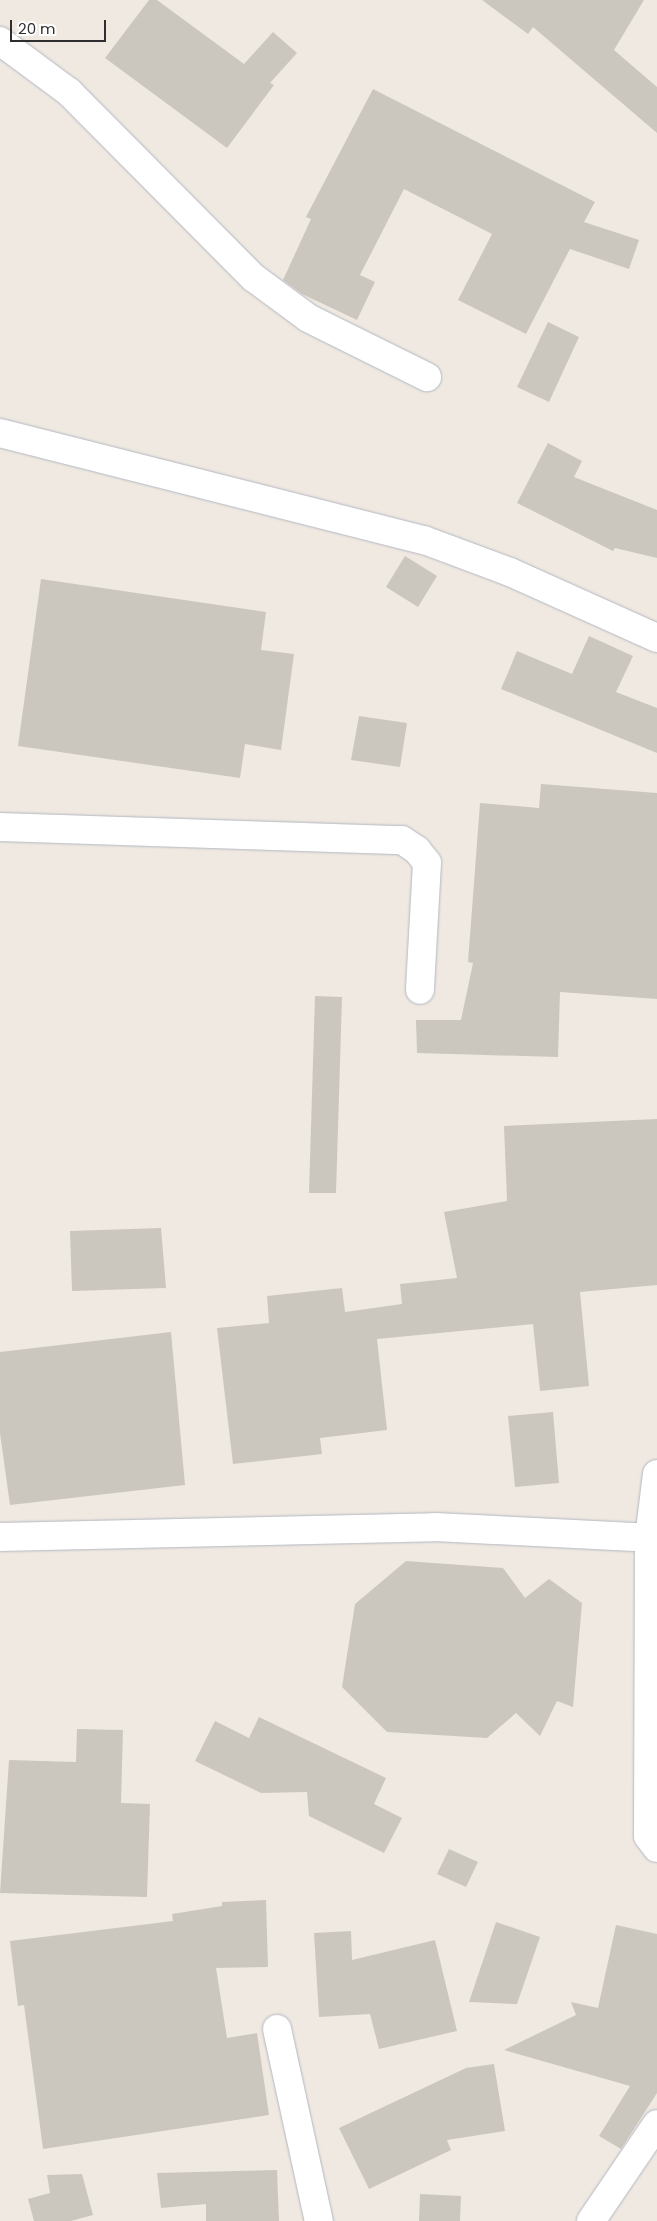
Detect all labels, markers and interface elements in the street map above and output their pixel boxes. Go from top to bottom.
scale bar [12,10,109,42]
text: 20 m [18,18,56,39]

